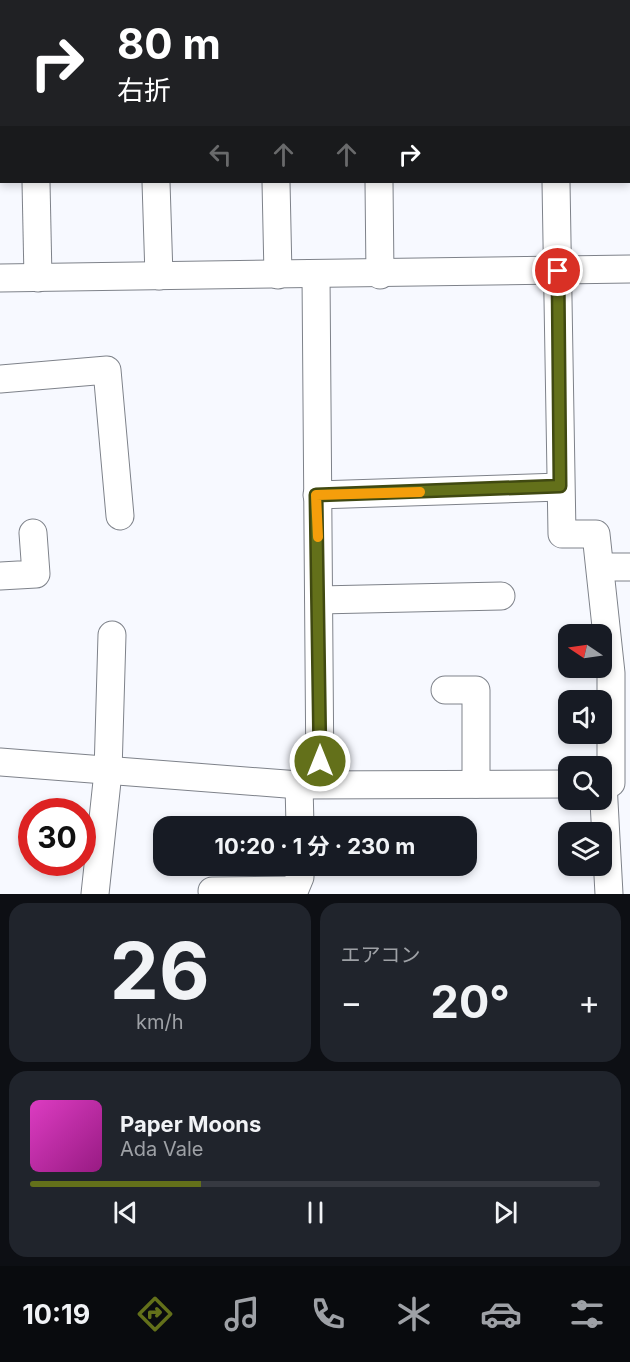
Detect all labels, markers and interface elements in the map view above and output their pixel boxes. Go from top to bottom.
text: 80 m [117,18,221,69]
icon: right [18,24,96,102]
text: 右折 [117,74,171,107]
icon: left [204,138,237,171]
icon: ahead [267,138,300,171]
icon: ahead [330,138,363,171]
icon: right [393,138,426,171]
pin [532,245,583,296]
icon: arrive [541,254,574,287]
north arrow [558,624,612,678]
map controls [558,624,612,876]
button: sound [558,690,612,744]
position arrow [288,729,352,793]
button: search [558,756,612,810]
speed limit sign: 30 [18,798,96,876]
button: layers [558,822,612,876]
text: 10:20 · 1 分 · 230 m [215,833,415,859]
text: 26 [110,923,210,1018]
text: エアコン [341,943,421,967]
text: 20° [431,974,510,1029]
text: − [341,982,362,1022]
text: + [578,982,600,1022]
text: km/h [136,1010,184,1034]
text: Paper Moons [120,1111,261,1137]
text: Ada Vale [120,1137,203,1161]
icon: previous [109,1196,142,1229]
icon: pause [299,1196,332,1229]
icon: next [489,1196,522,1229]
icon: directions [134,1293,176,1335]
icon: music [221,1293,263,1335]
icon: phone [307,1293,349,1335]
icon: climate [393,1293,435,1335]
icon: car [480,1293,522,1335]
icon: filters [566,1293,608,1335]
text: 10:19 [22,1298,90,1331]

